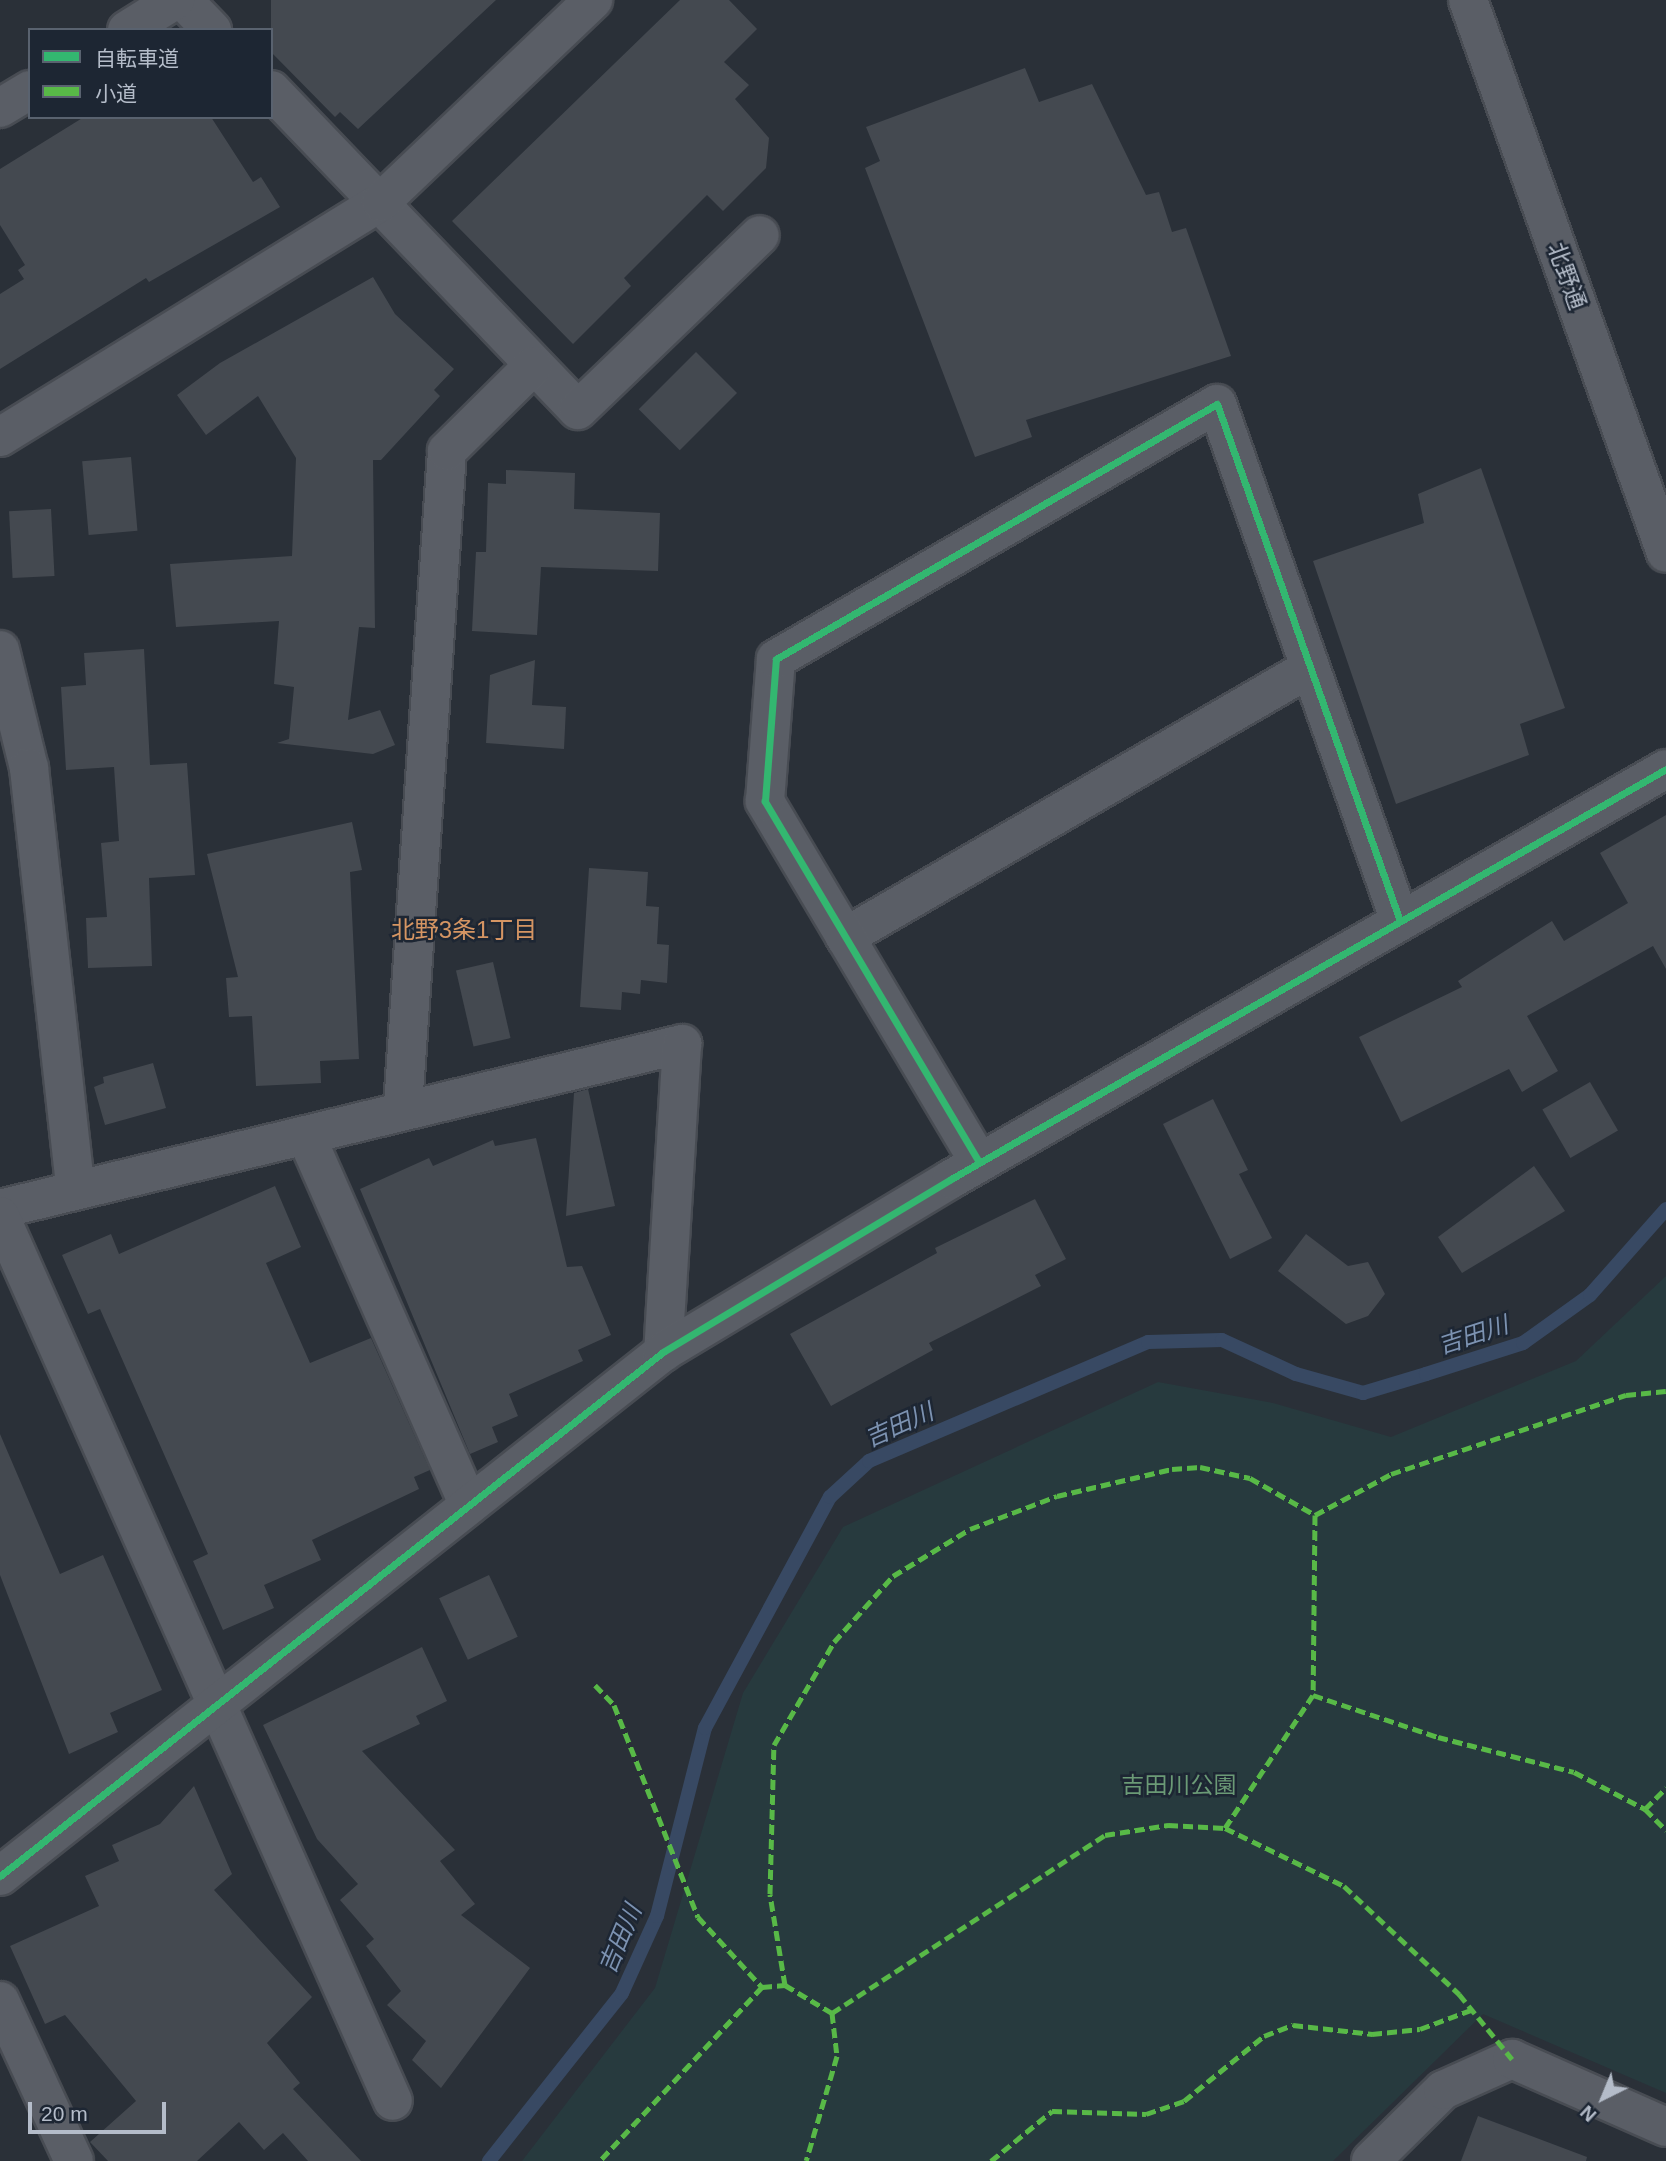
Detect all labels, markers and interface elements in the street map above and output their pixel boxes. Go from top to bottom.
legend [28,28,273,119]
text: 自転車道 [95,47,179,70]
text: 小道 [95,82,137,105]
street label: 北野通 [1542,239,1592,313]
district label: 北野3条1丁目 [391,916,537,944]
water label: 吉田川 [1434,1310,1512,1360]
water label: 吉田川 [860,1397,938,1453]
park label: 吉田川公園 [1122,1771,1236,1799]
water label: 吉田川 [593,1900,647,1978]
north arrow [1568,2063,1638,2133]
scale bar [32,2088,170,2132]
text: N [1576,2101,1601,2126]
text: 20 m [41,2102,88,2125]

